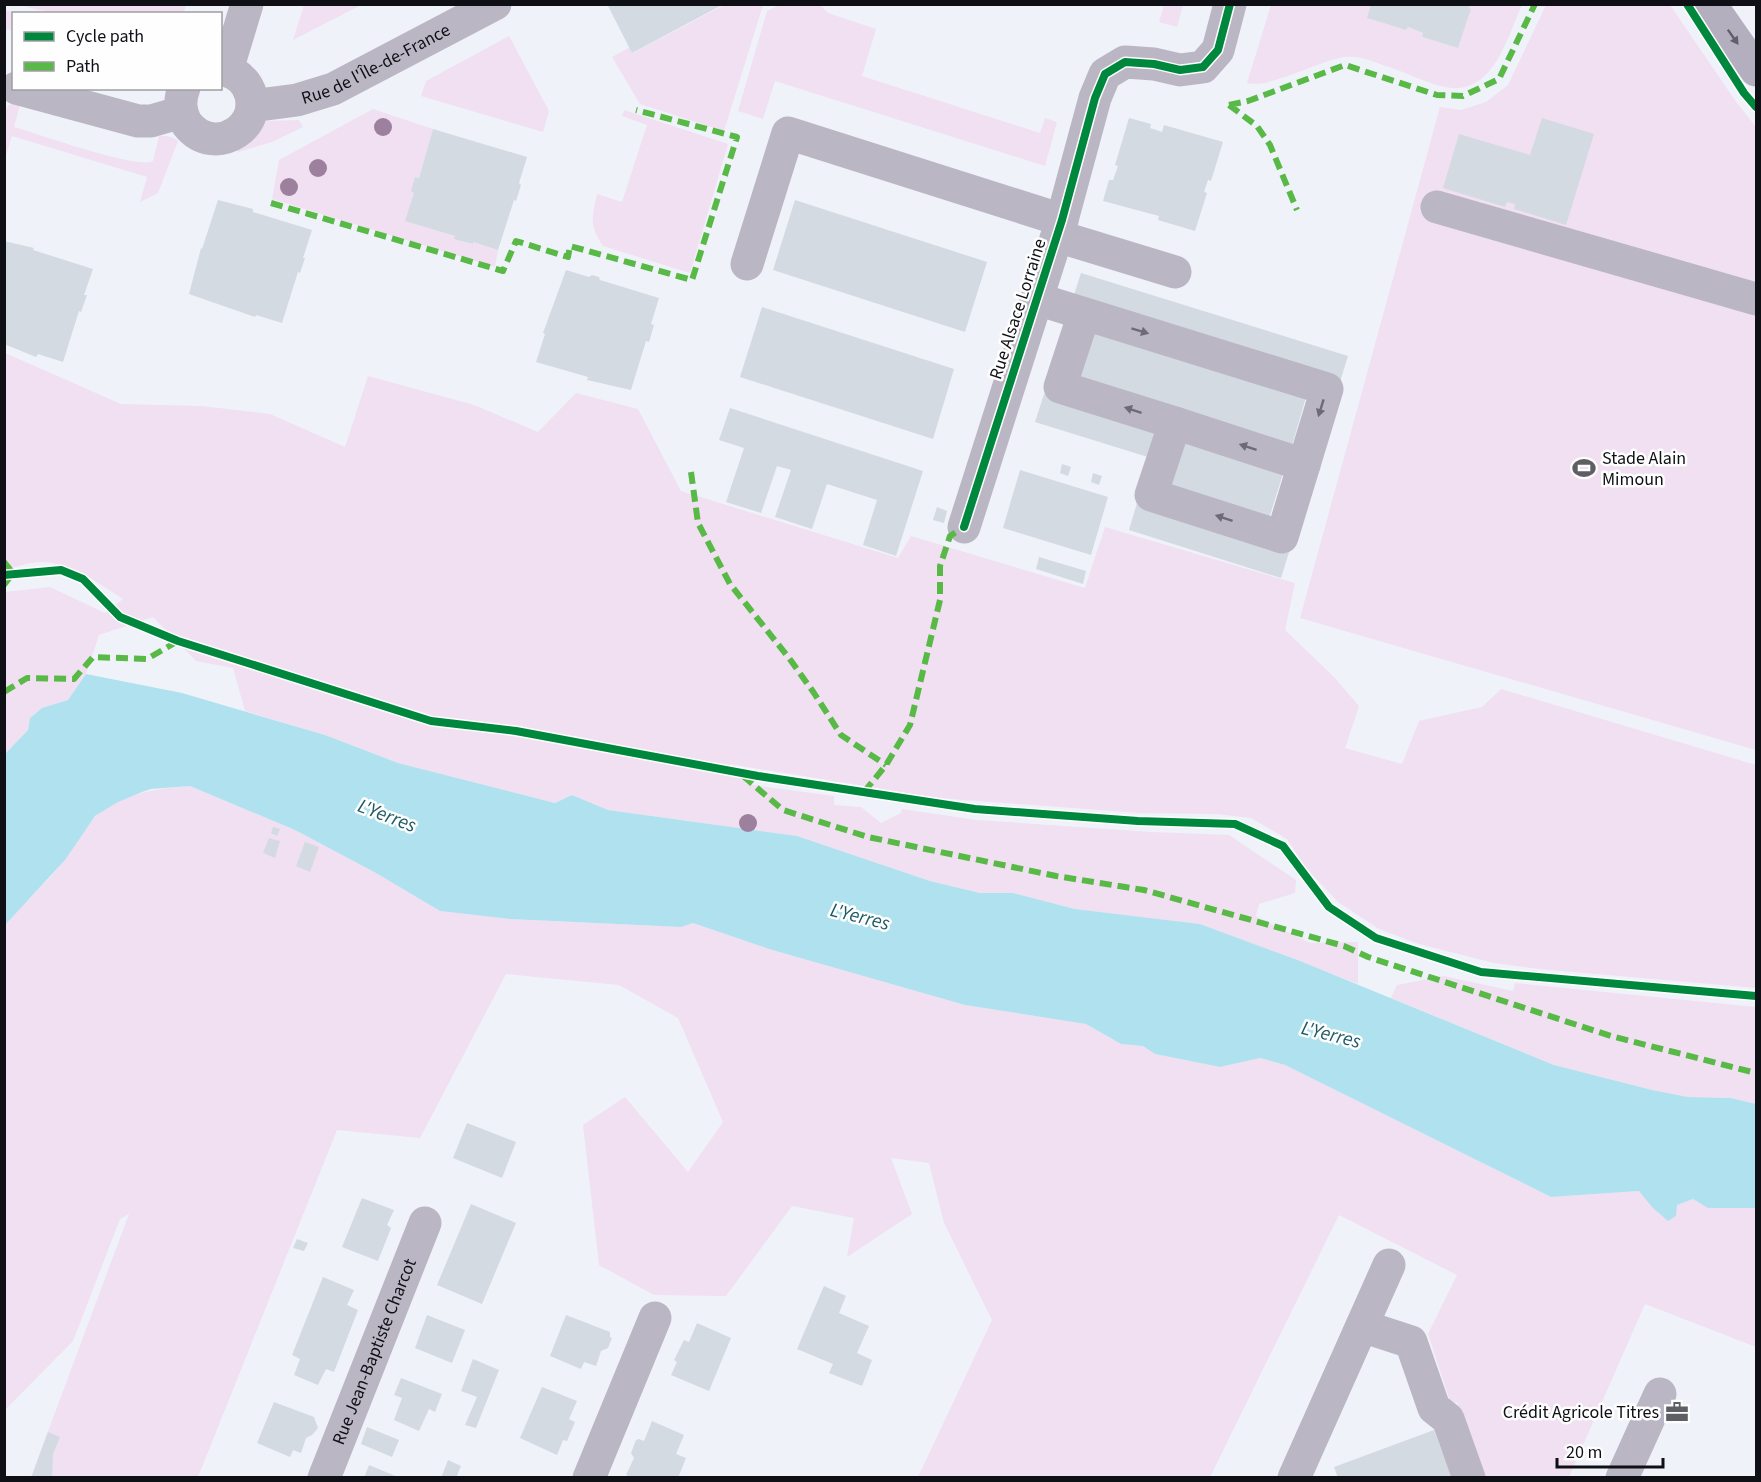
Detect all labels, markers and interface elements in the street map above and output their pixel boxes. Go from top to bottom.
legend [12,12,222,90]
street label: Rue de l'Île-de-France [298,17,454,110]
text: Cycle path [66,24,144,49]
one-way arrow [1727,29,1739,45]
text: Path [66,54,100,79]
street label: Rue Alsace Lorraine [983,235,1053,383]
one-way arrow [1131,327,1149,336]
one-way arrow [1316,399,1325,417]
one-way arrow [1124,405,1142,414]
one-way arrow [1239,442,1257,451]
place label: Stade Alain Mimoun [1602,446,1686,492]
sports icon: Stade Alain Mimoun [1571,455,1597,481]
one-way arrow [1215,513,1233,522]
water label: L'Yerres [354,792,420,840]
water label: L'Yerres [827,896,893,938]
water label: L'Yerres [1298,1014,1364,1056]
street label: Rue Jean-Baptiste Charcot [326,1255,422,1448]
office icon: Crédit Agricole Titres [1664,1399,1690,1425]
place label: Crédit Agricole Titres [1503,1400,1659,1425]
scale bar [1557,1431,1664,1469]
text: 20 m [1566,1440,1602,1465]

